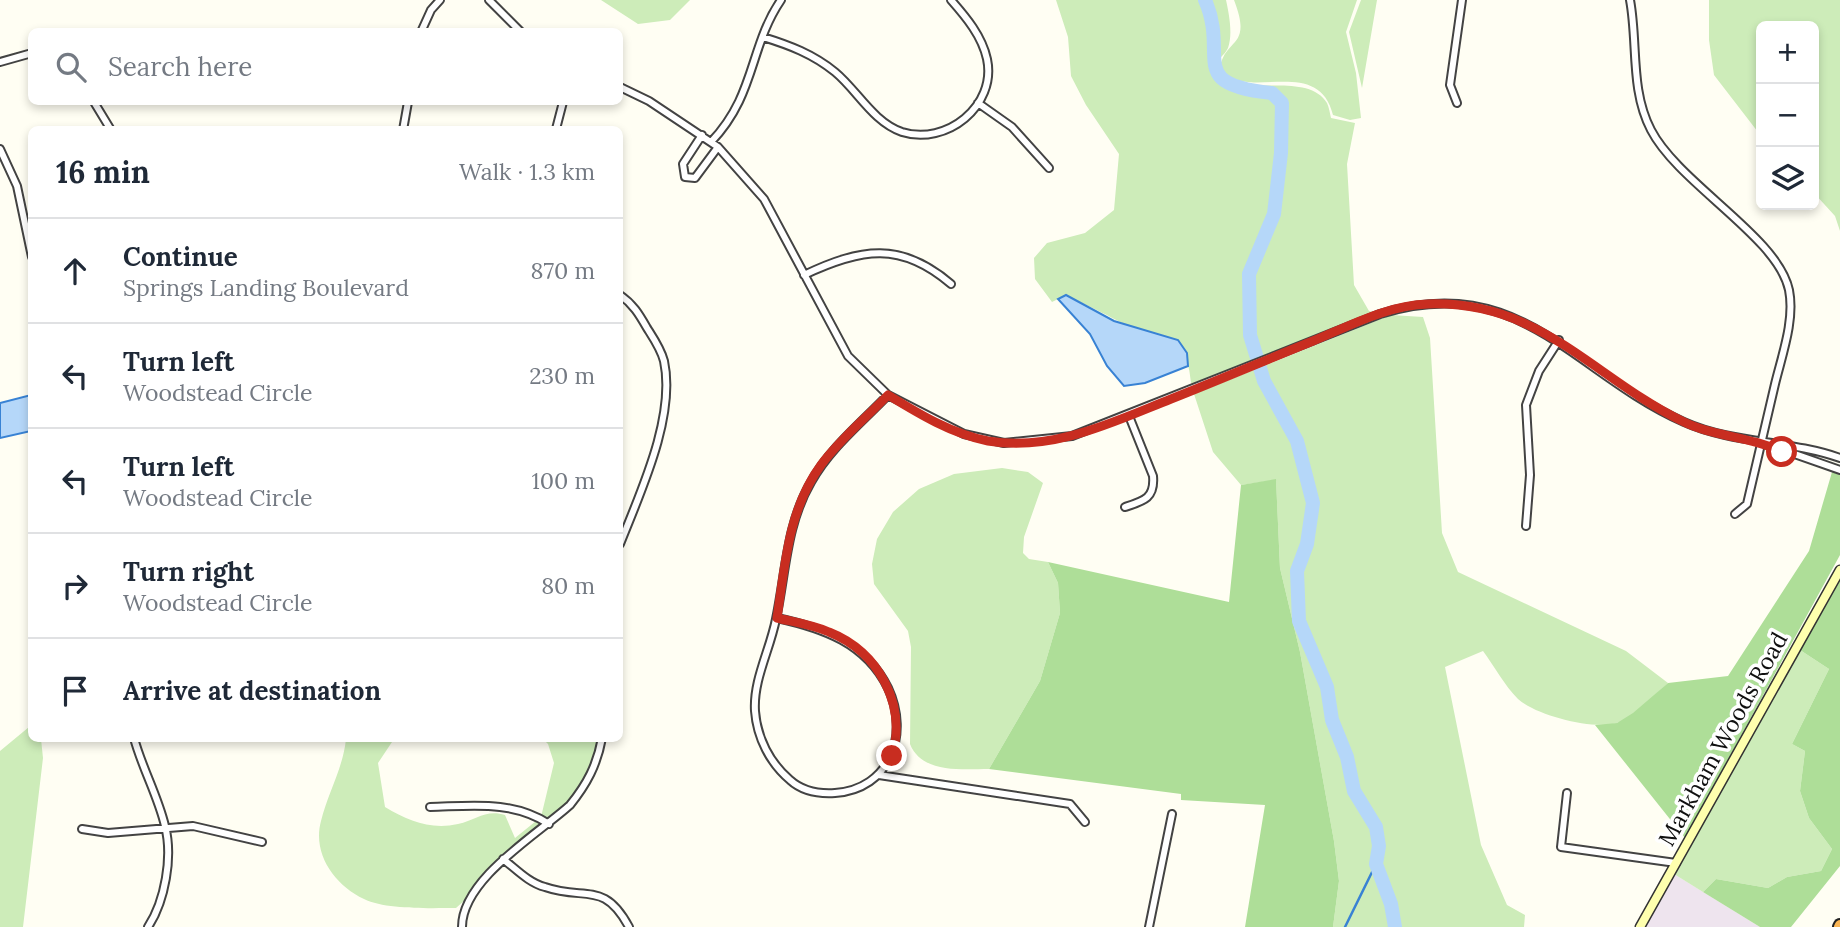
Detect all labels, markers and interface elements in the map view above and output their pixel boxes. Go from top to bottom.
map controls [1756,21,1819,210]
button: + [1756,21,1819,84]
search box [28,28,623,105]
icon: search [52,48,90,86]
text: Search here [108,50,252,83]
button: − [1756,84,1819,147]
button: layers [1756,147,1819,210]
text: 16 min [56,153,150,191]
text: Walk · 1.3 km [459,157,595,186]
text: Continue [123,240,238,273]
icon: ahead [56,252,94,290]
text: 870 m [531,256,595,285]
text: Springs Landing Boulevard [123,273,409,302]
text: Turn left [123,345,234,378]
icon: left [56,357,94,395]
text: 230 m [529,361,595,390]
text: Woodstead Circle [123,378,313,407]
route start [1766,436,1797,467]
text: Turn left [123,450,234,483]
icon: left [56,462,94,500]
text: 100 m [531,466,595,495]
text: Woodstead Circle [123,483,313,512]
text: Turn right [123,555,254,588]
icon: right [56,567,94,605]
text: 80 m [541,571,595,600]
text: Woodstead Circle [123,588,313,617]
street label: Markham Woods Road [1652,626,1794,851]
icon: arrive [56,672,94,710]
text: Arrive at destination [123,674,381,707]
route end [876,740,907,771]

